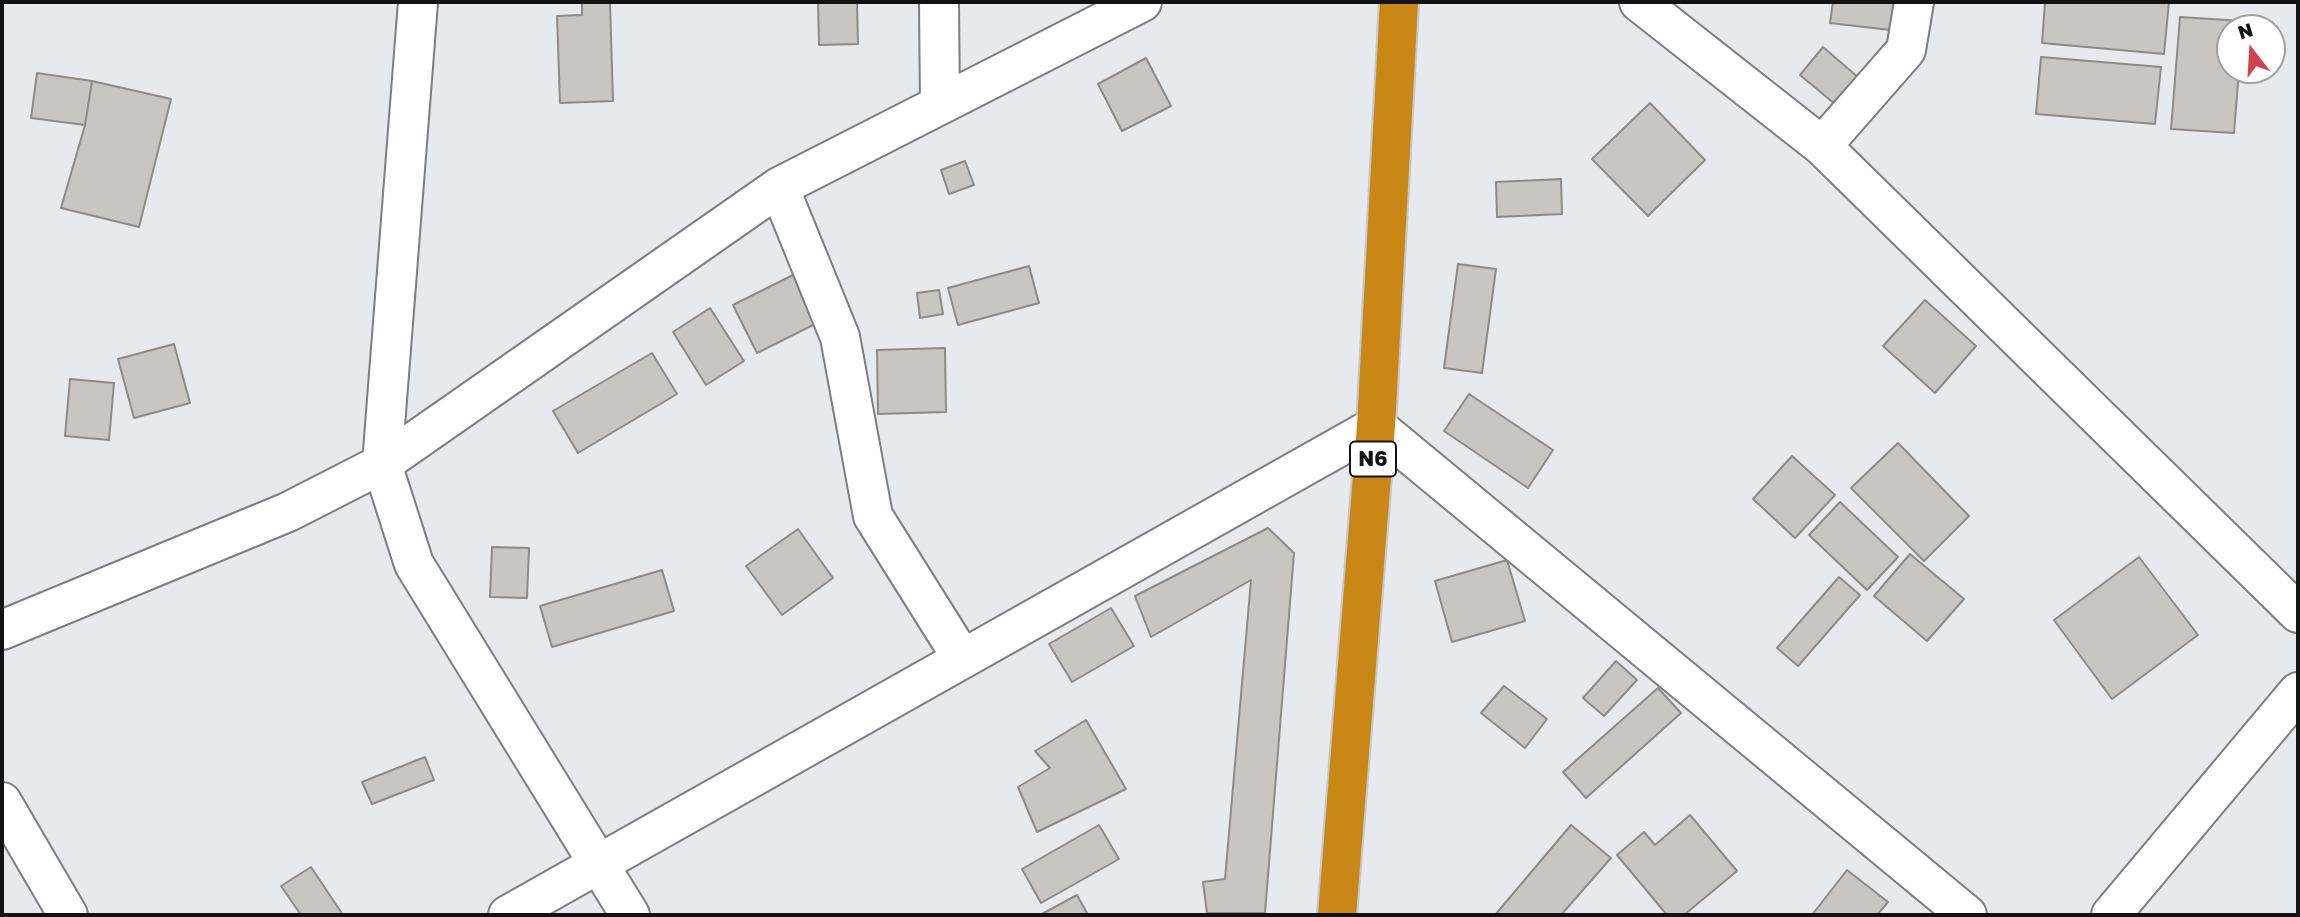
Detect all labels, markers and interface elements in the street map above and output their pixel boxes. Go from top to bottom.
north arrow [2216,14,2286,84]
text: N [2235,17,2256,43]
road number: N6 [1350,442,1396,476]

